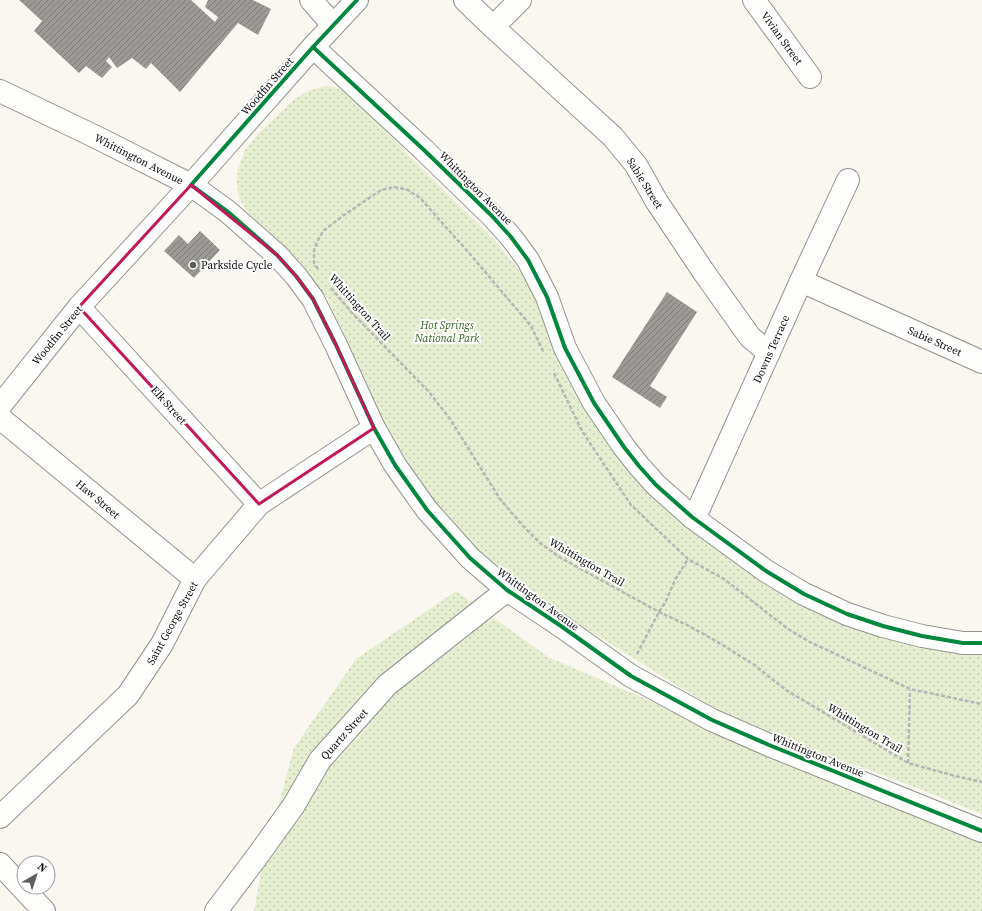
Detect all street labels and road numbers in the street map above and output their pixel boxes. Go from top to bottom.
street label: Vivian Street [757,9,806,68]
street label: Woodfin Street [238,54,297,119]
street label: Whittington Avenue [92,130,186,189]
street label: Whittington Avenue [436,148,516,229]
street label: Sabie Street [623,155,666,212]
street label: Whittington Trail [326,271,394,344]
street label: Woodfin Street [29,302,86,368]
street label: Downs Terrace [750,312,793,386]
street label: Sabie Street [905,323,964,360]
street label: Elk Street [147,383,190,428]
street label: Haw Street [72,477,123,523]
street label: Whittington Trail [546,535,627,590]
street label: Whittington Avenue [494,564,582,635]
street label: Saint George Street [143,579,202,668]
street label: Whittington Trail [824,700,905,757]
street label: Quartz Street [317,705,372,763]
street label: Whittington Avenue [769,730,867,781]

